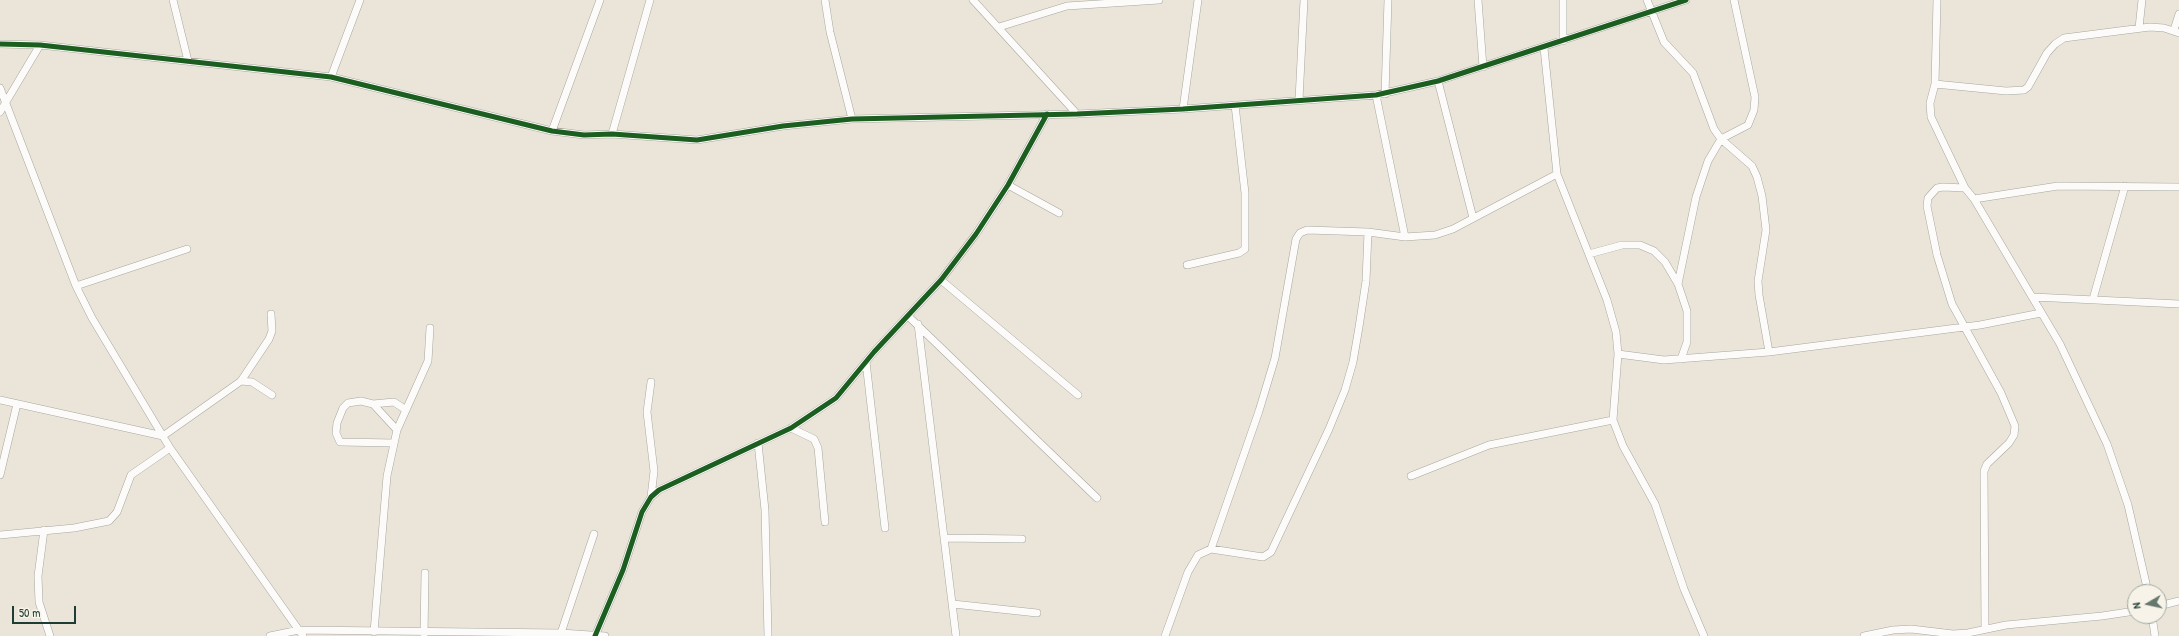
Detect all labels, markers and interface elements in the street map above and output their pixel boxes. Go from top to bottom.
north arrow [2127,584,2167,624]
scale bar [14,598,78,624]
text: N [2129,602,2144,610]
text: 50 m [19,604,40,621]

